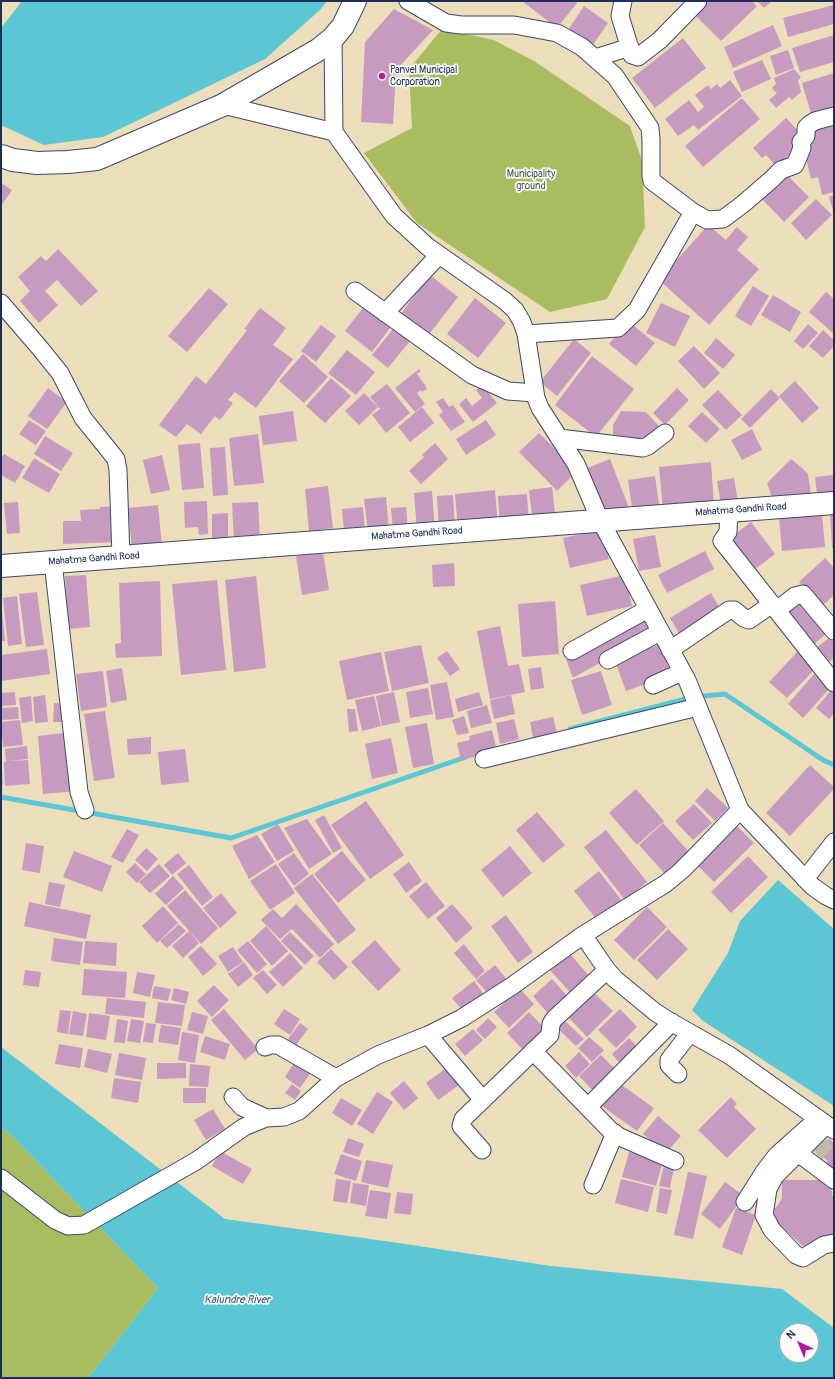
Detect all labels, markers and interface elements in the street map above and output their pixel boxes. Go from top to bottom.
place label: Panvel Municipal Corporation [390,64,457,88]
marker: Panvel Municipal Corporation [377,71,387,81]
park label: Municipality ground [507,168,555,192]
street label: Mahatma Gandhi Road [695,501,787,519]
street label: Mahatma Gandhi Road [371,525,463,543]
street label: Mahatma Gandhi Road [48,550,140,568]
water label: Kalundre River [204,1293,270,1307]
north arrow [779,1323,819,1363]
text: N [784,1327,798,1342]

